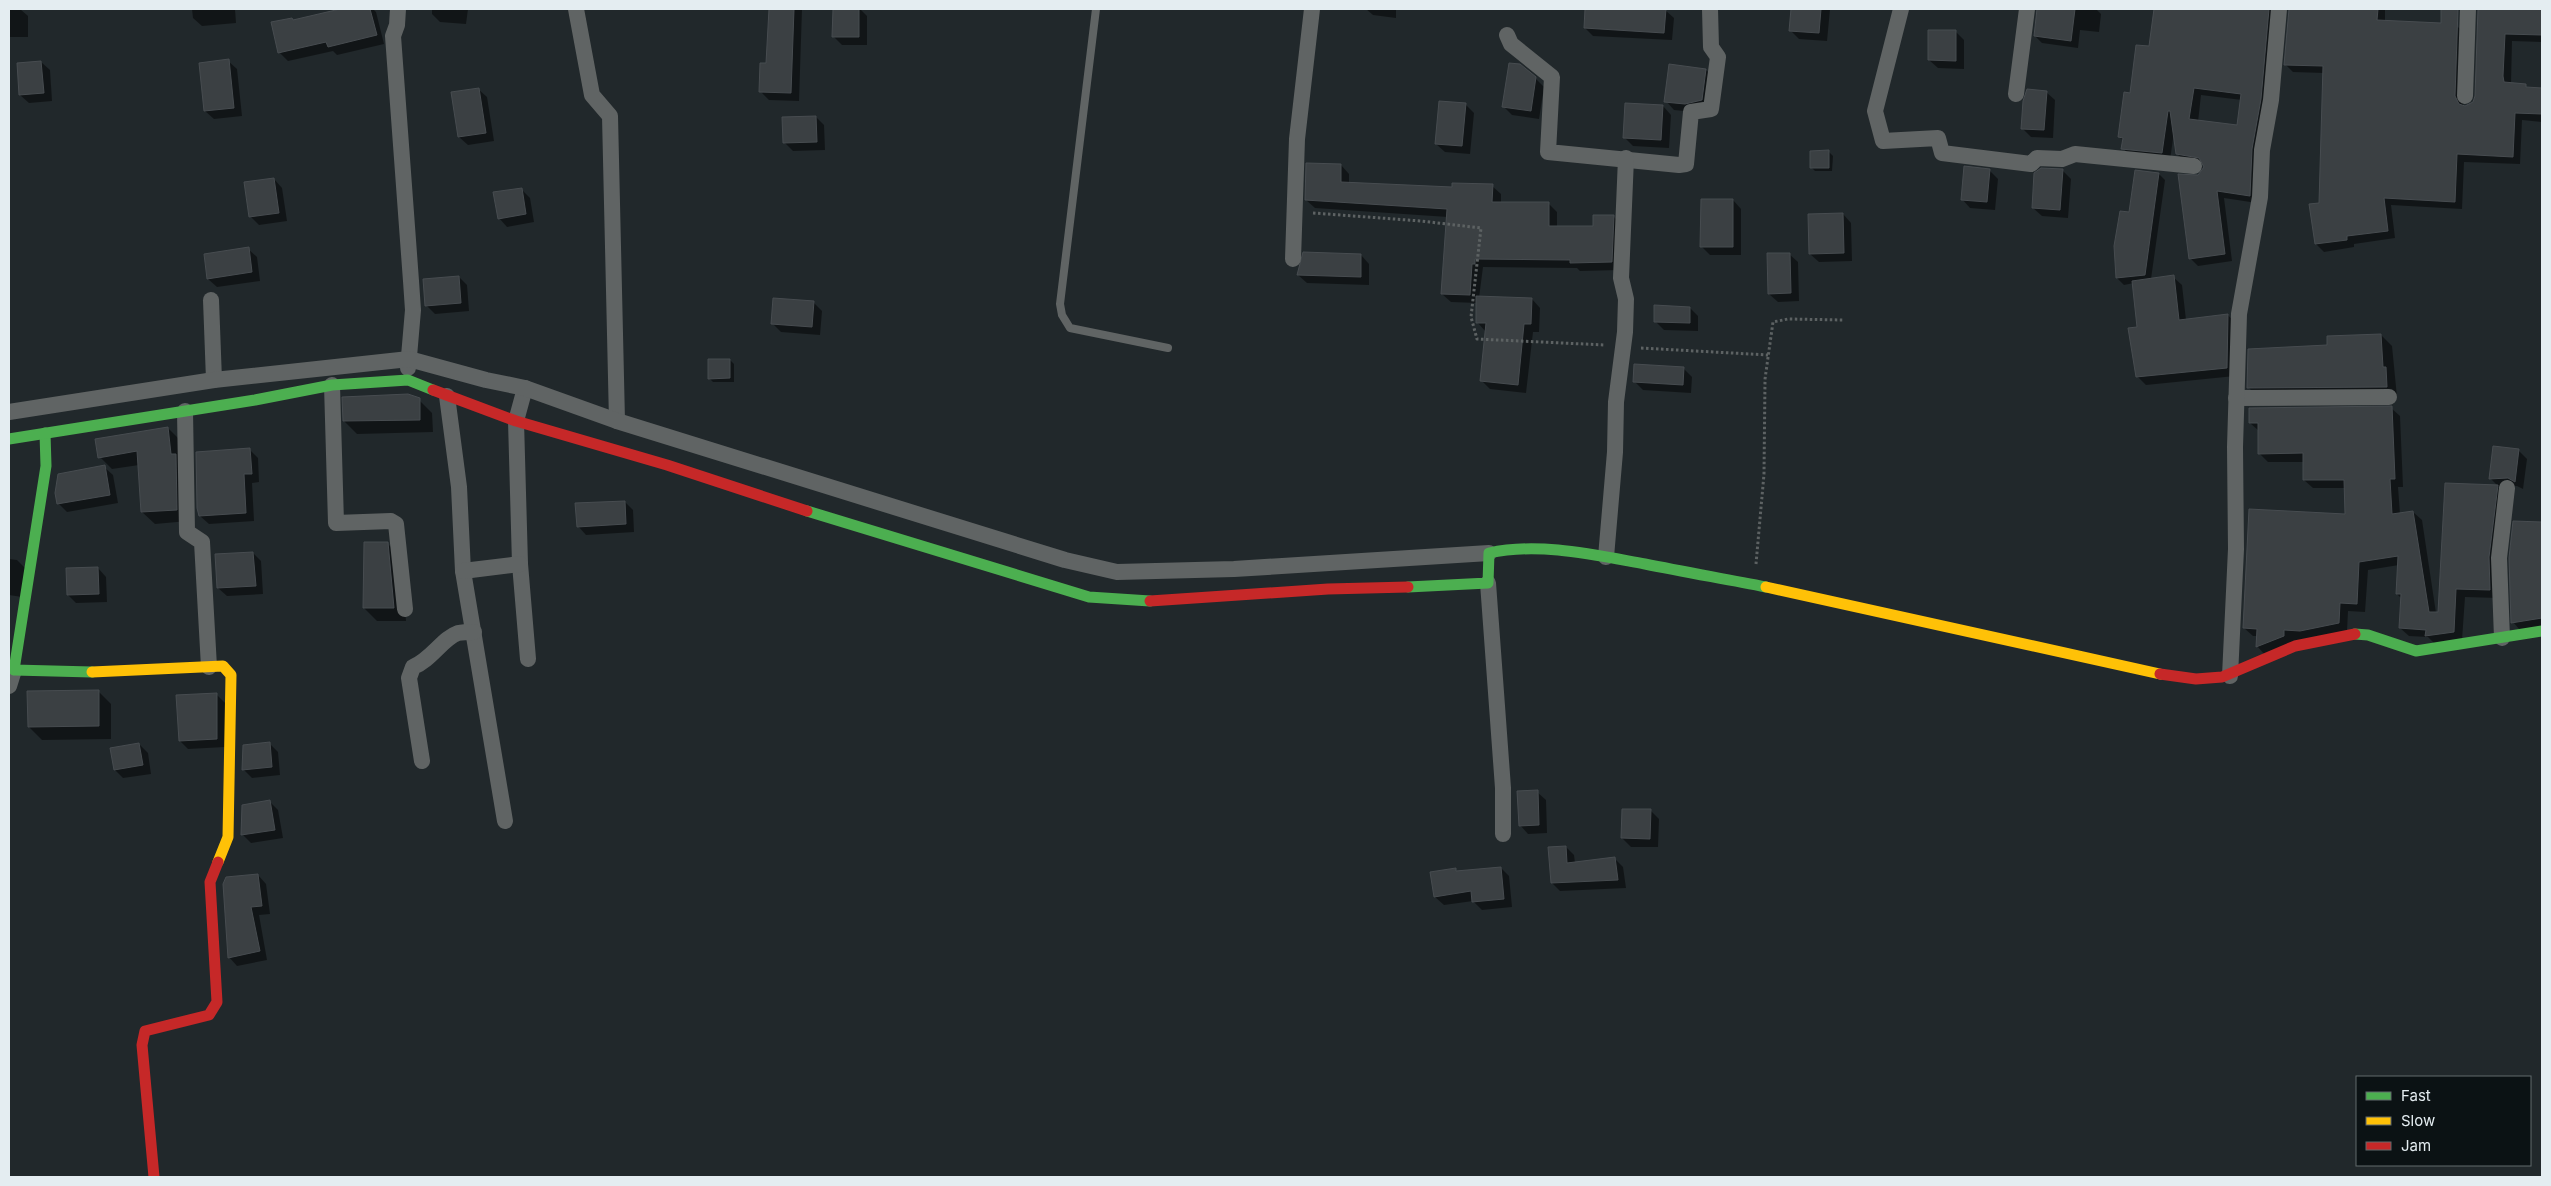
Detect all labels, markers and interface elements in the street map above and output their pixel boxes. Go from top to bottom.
legend [2356,1076,2531,1166]
text: Fast [2401,1086,2431,1105]
text: Slow [2401,1111,2435,1130]
text: Jam [2401,1136,2431,1155]

